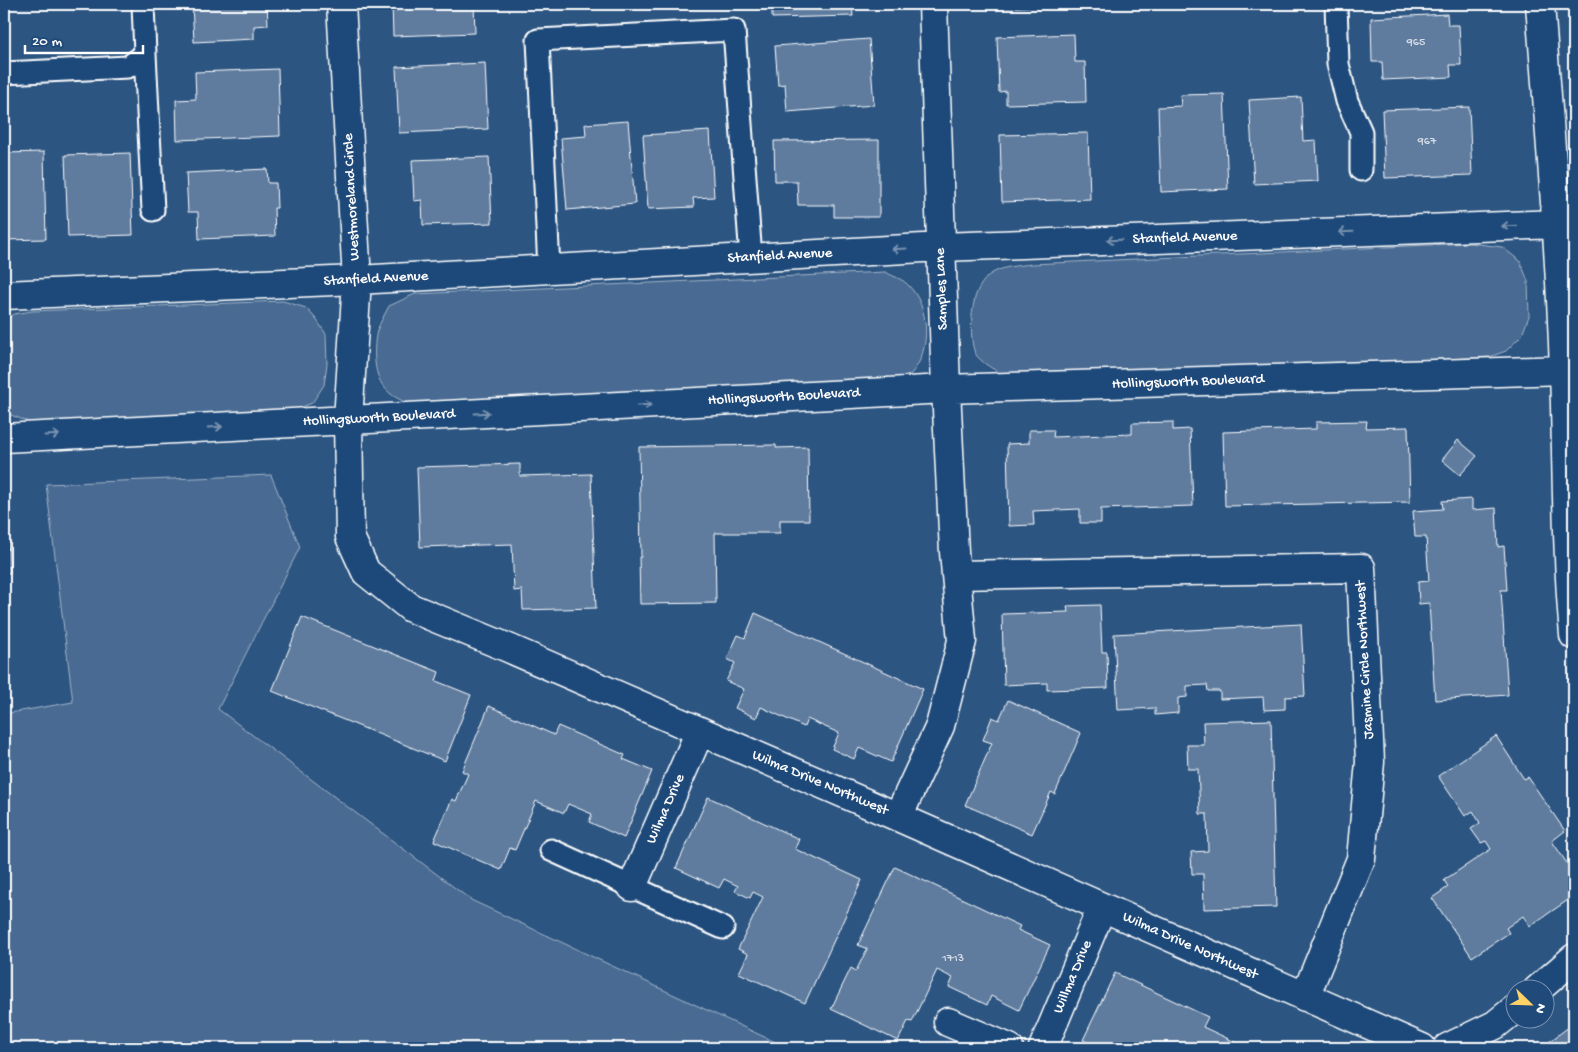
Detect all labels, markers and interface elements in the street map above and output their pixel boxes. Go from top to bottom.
scale bar [25,22,142,54]
text: 20 m [32,33,62,51]
house number: 965 [1406,36,1425,50]
street label: Westmoreland Circle [340,133,364,261]
house number: 967 [1417,135,1437,149]
one-way arrow [1501,221,1517,230]
street label: Stanfield Avenue [1132,227,1238,249]
one-way arrow [1338,227,1354,236]
one-way arrow [1106,236,1122,245]
street label: Stanfield Avenue [727,244,833,268]
one-way arrow [891,245,907,254]
street label: Samples Lane [932,247,952,330]
street label: Stanfield Avenue [323,267,429,291]
street label: Hollingsworth Boulevard [1112,370,1266,394]
street label: Hollingsworth Boulevard [707,384,862,410]
one-way arrow [636,400,652,409]
street label: Hollingsworth Boulevard [302,405,457,431]
one-way arrow [474,408,490,417]
one-way arrow [206,422,222,431]
one-way arrow [44,430,60,440]
street label: Jasmine Circle Northwest [1352,578,1378,740]
street label: Wilma Drive Northwest [749,746,893,821]
street label: Wilma Drive [643,771,689,847]
street label: Wilma Drive Northwest [1120,908,1262,985]
street label: Willma Drive [1050,937,1097,1016]
house number: 1713 [941,952,964,966]
north arrow [1506,980,1556,1030]
text: N [1530,1001,1549,1016]

